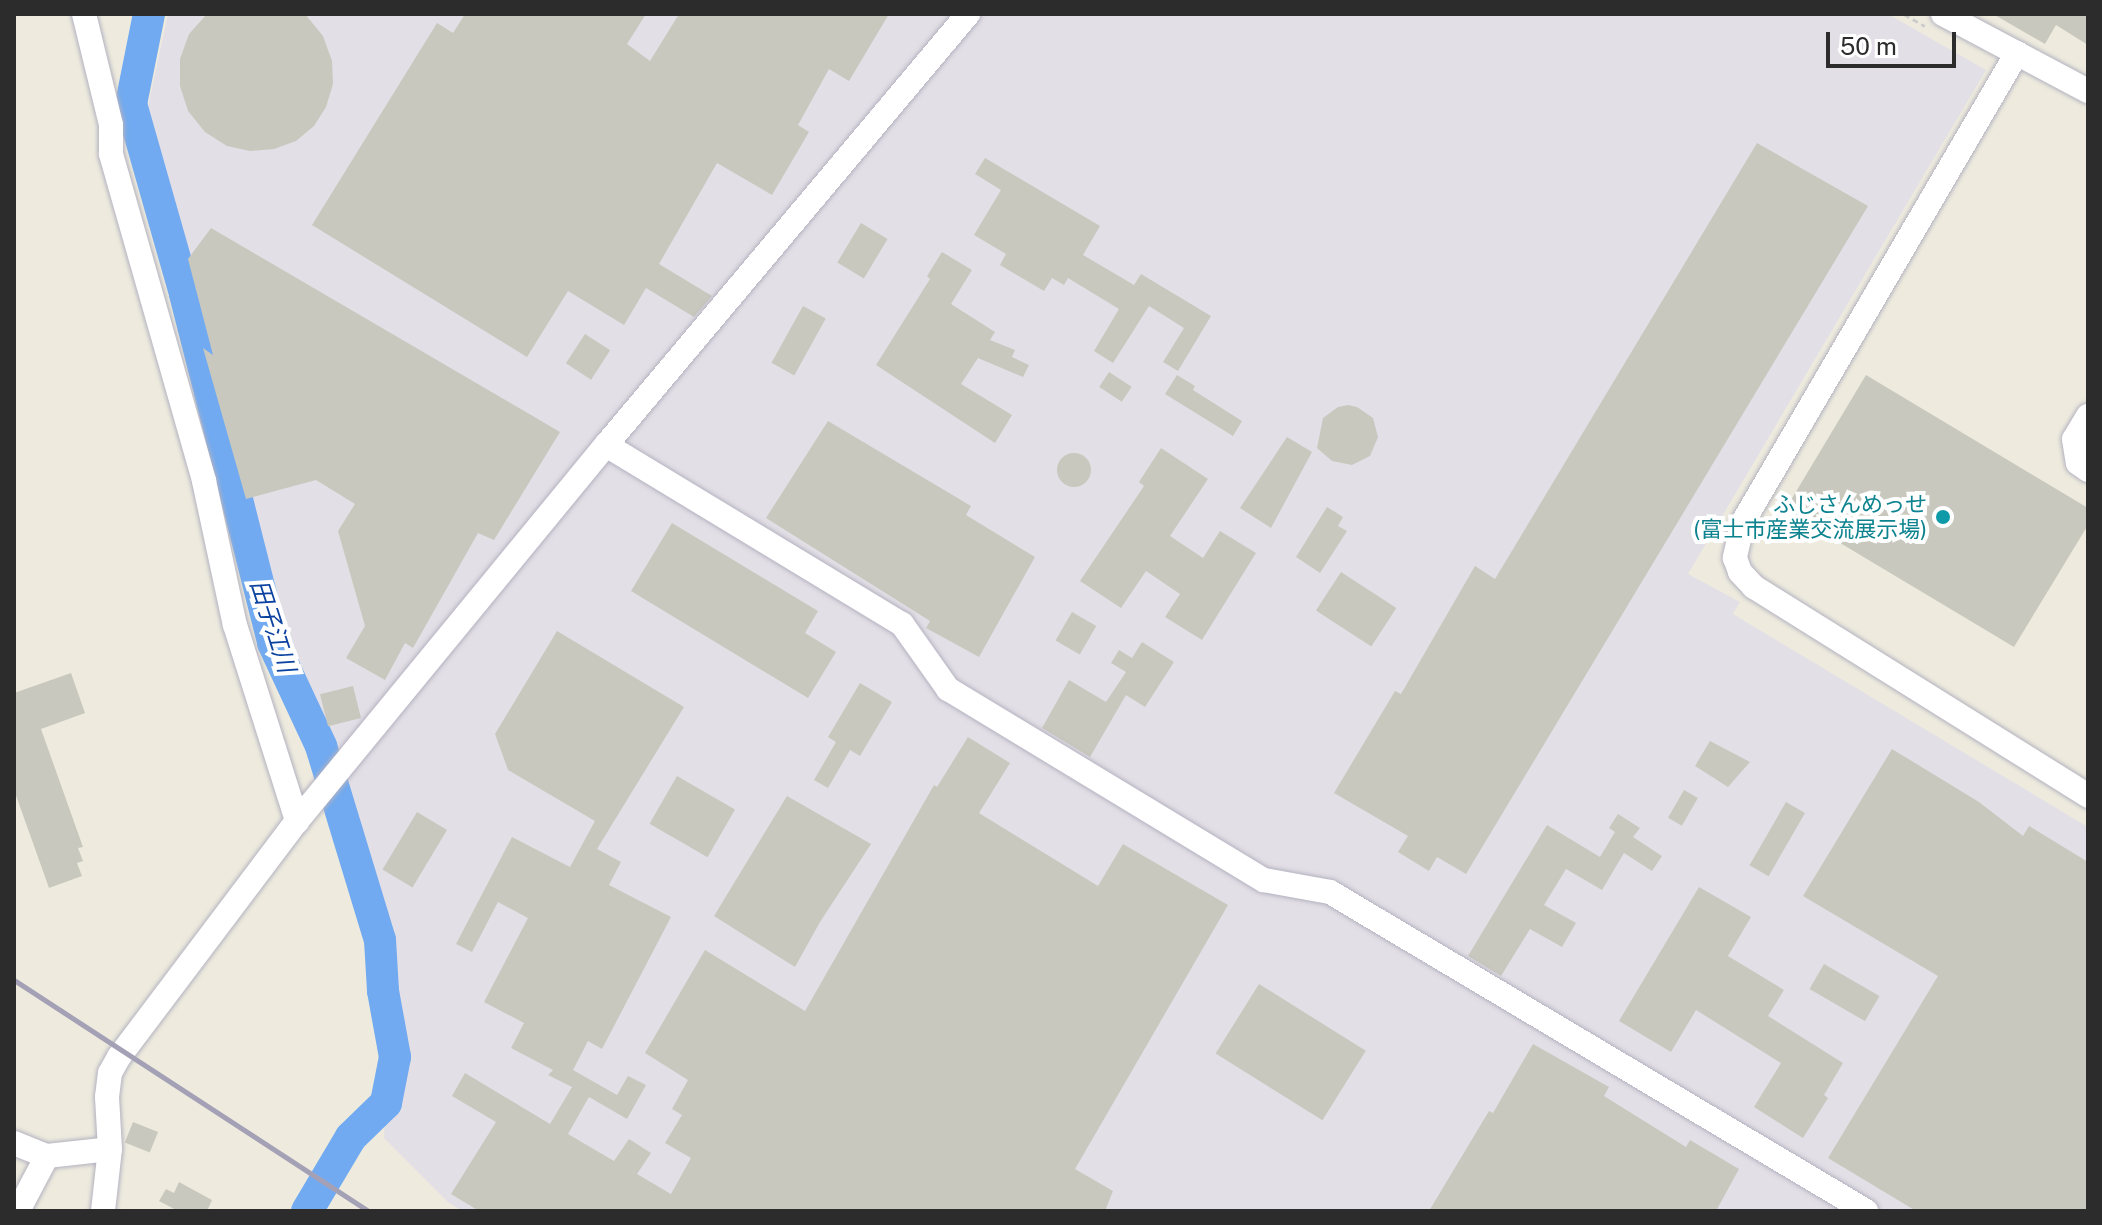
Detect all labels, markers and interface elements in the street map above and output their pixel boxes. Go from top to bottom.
scale bar [1830,16,1960,66]
text: 50 m [1840,32,1897,60]
place label: ふじさんめっせ (富士市産業交流展示場) [1694,491,1927,542]
marker: ふじさんめっせ (富士市産業交流展示場) [1934,508,1952,526]
water label: 田子江川 [244,576,302,676]

